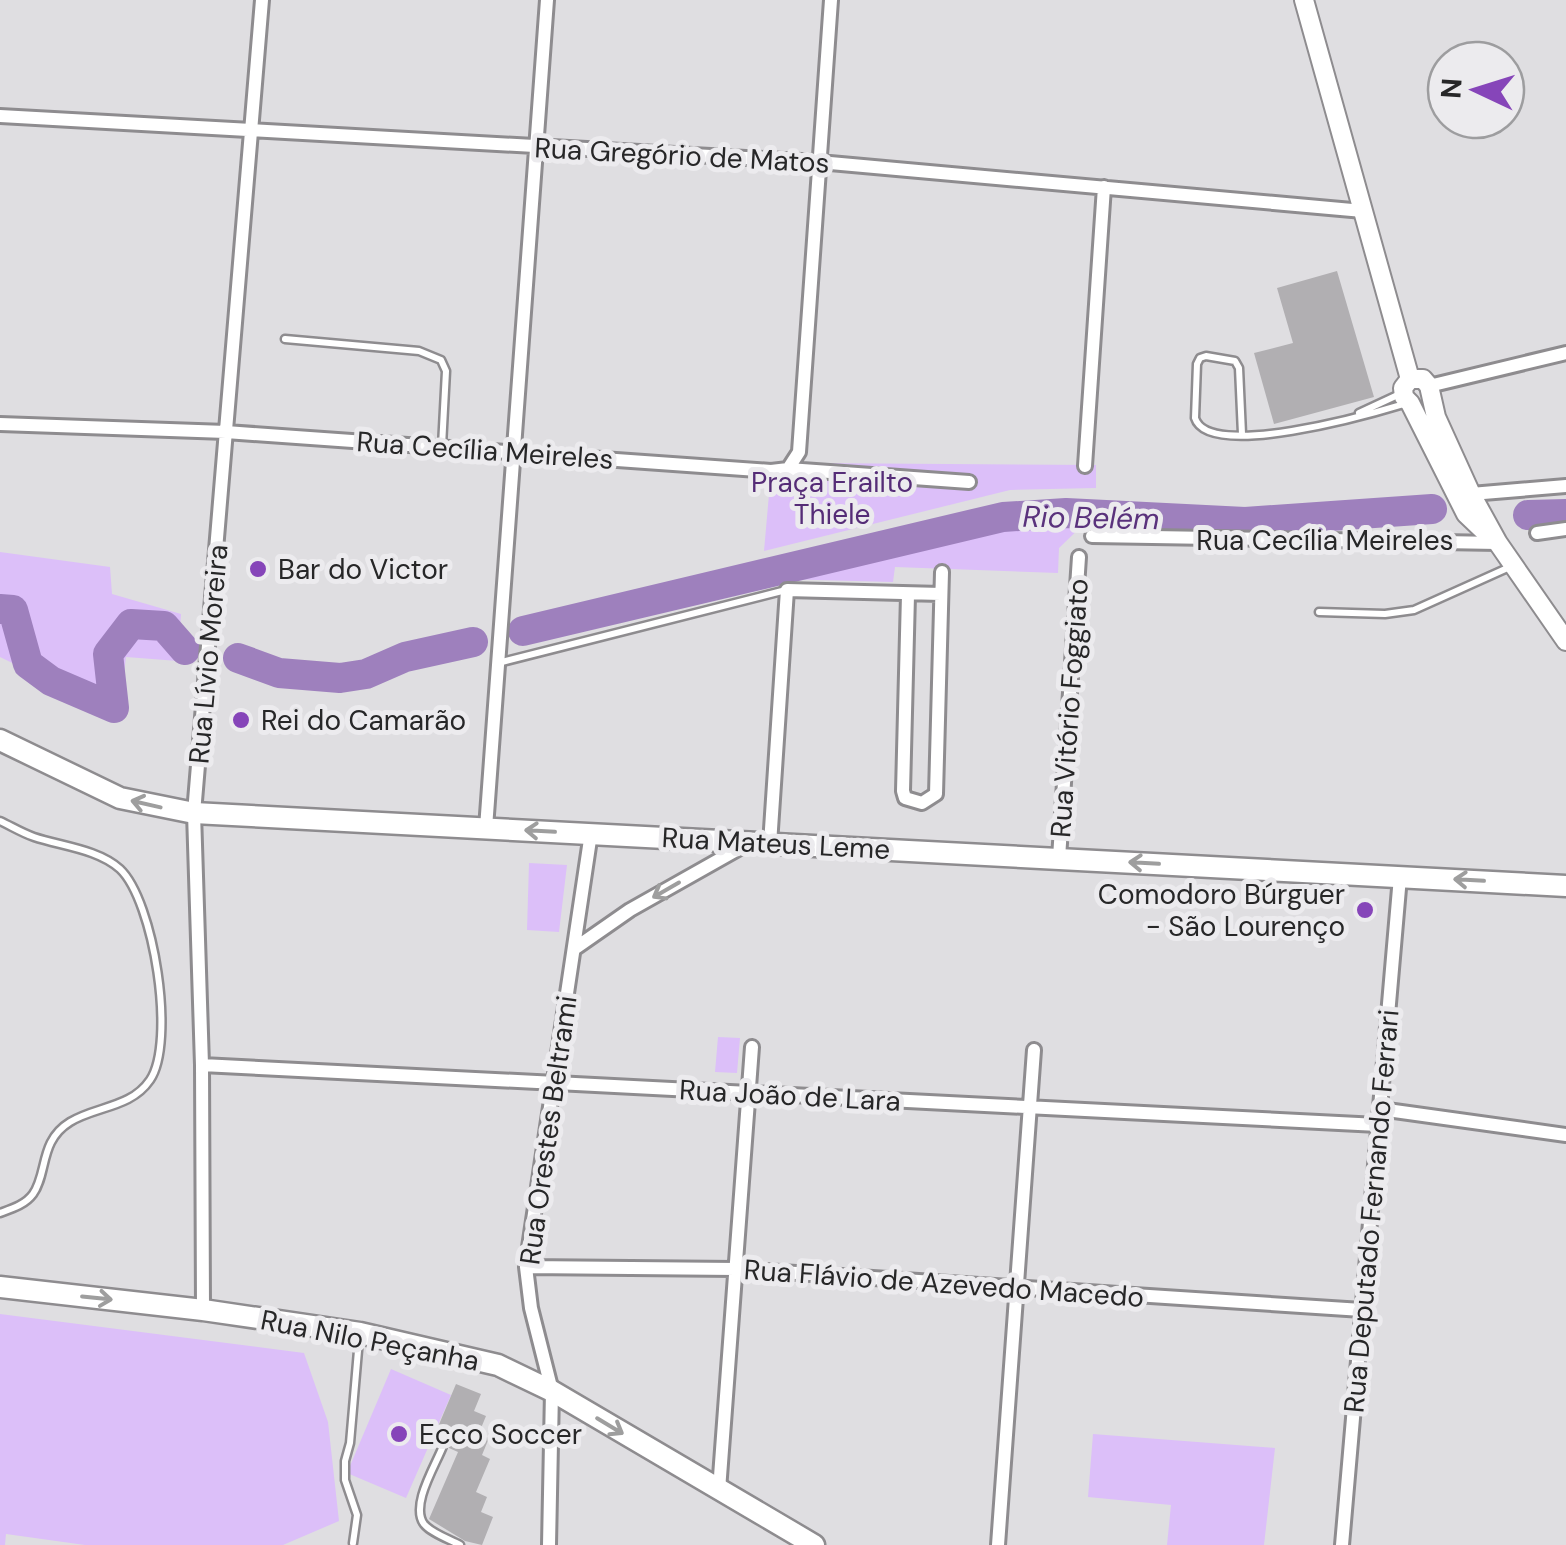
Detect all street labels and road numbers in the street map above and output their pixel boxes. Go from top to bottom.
street label: Rua Gregório de Matos [533,129,831,182]
street label: Rua Cecília Meireles [355,423,615,478]
street label: Rua Cecília Meireles [1196,522,1454,559]
street label: Rua Lívio Moreira [180,543,237,765]
street label: Rua Vitório Foggiato [1042,577,1097,839]
street label: Rua Mateus Leme [661,819,891,868]
street label: Rua Orestes Beltrami [511,993,586,1267]
street label: Rua Deputado Fernando Ferrari [1335,1008,1408,1414]
street label: Rua João de Lara [678,1071,902,1120]
street label: Rua Flávio de Azevedo Macedo [743,1251,1145,1316]
street label: Rua Nilo Peçanha [258,1301,482,1380]

